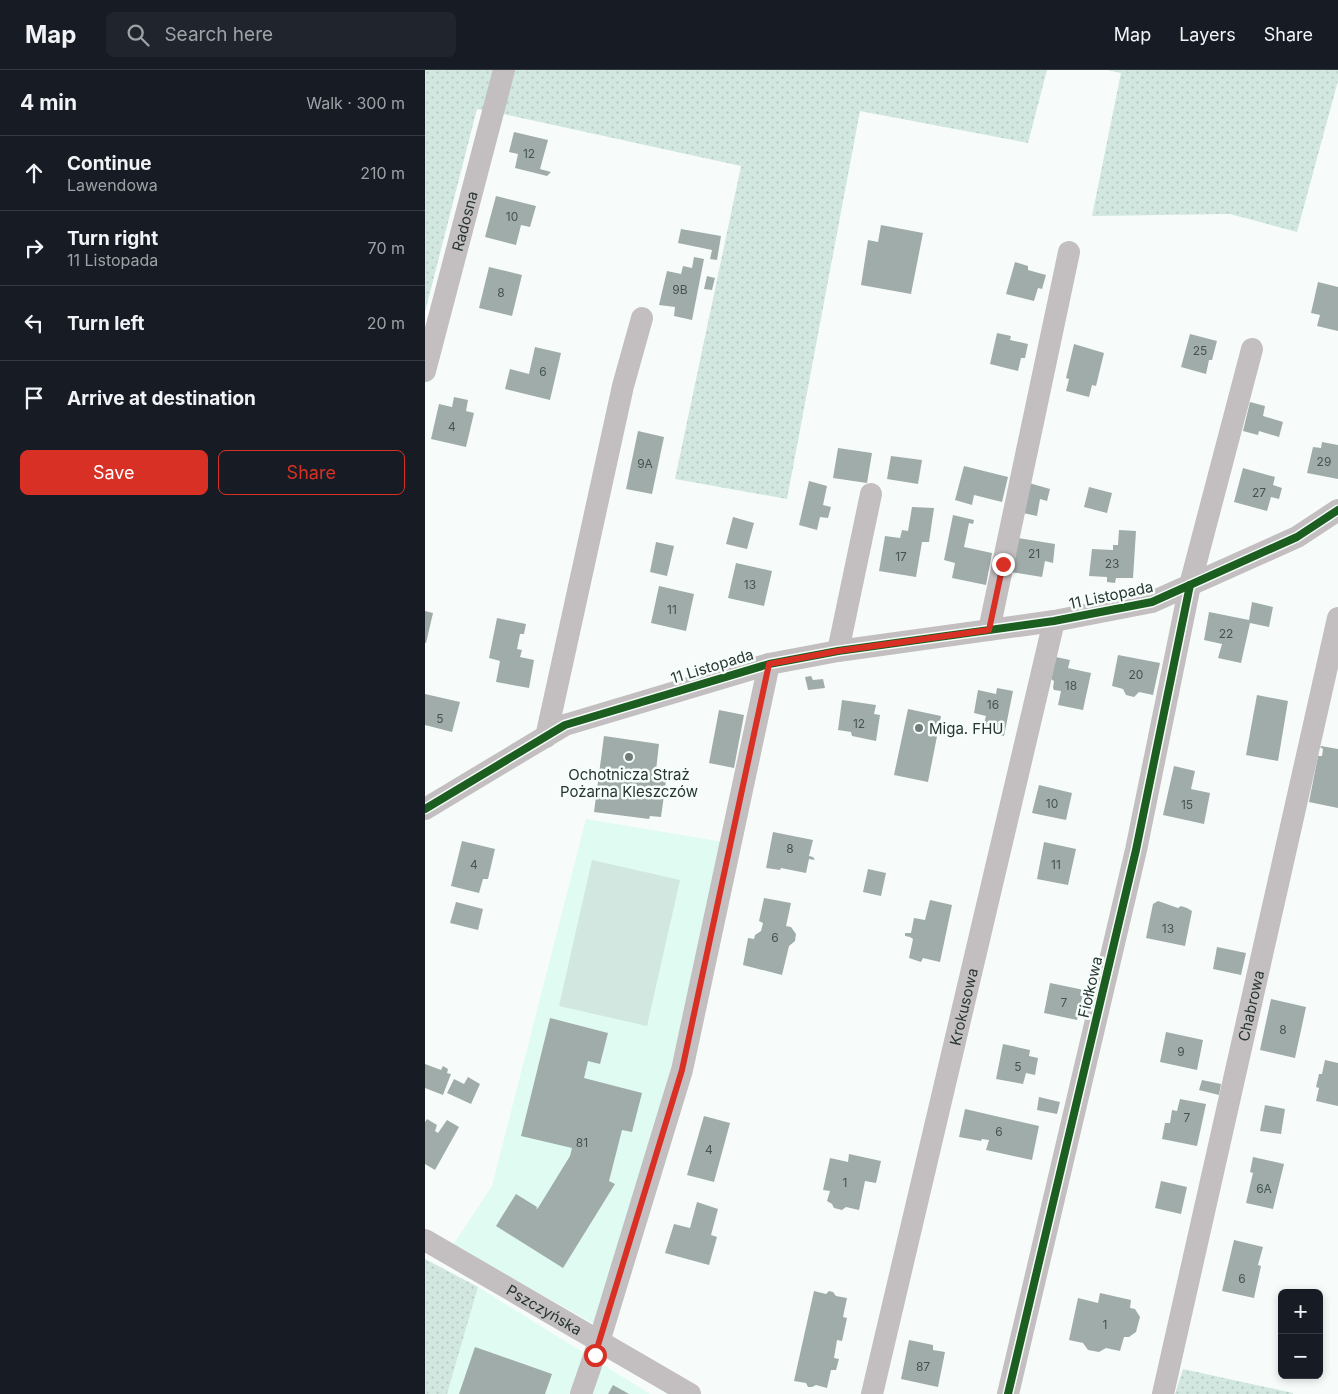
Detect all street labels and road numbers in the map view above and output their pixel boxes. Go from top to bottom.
street label: Radosna [447,189,481,253]
street label: 11 Listopada [1067,577,1155,613]
street label: 11 Listopada [668,644,756,688]
street label: Fiołkowa [1074,954,1106,1020]
street label: Krokusowa [945,966,982,1047]
street label: Chabrowa [1233,968,1268,1043]
street label: Pszczyńska [503,1280,585,1339]

